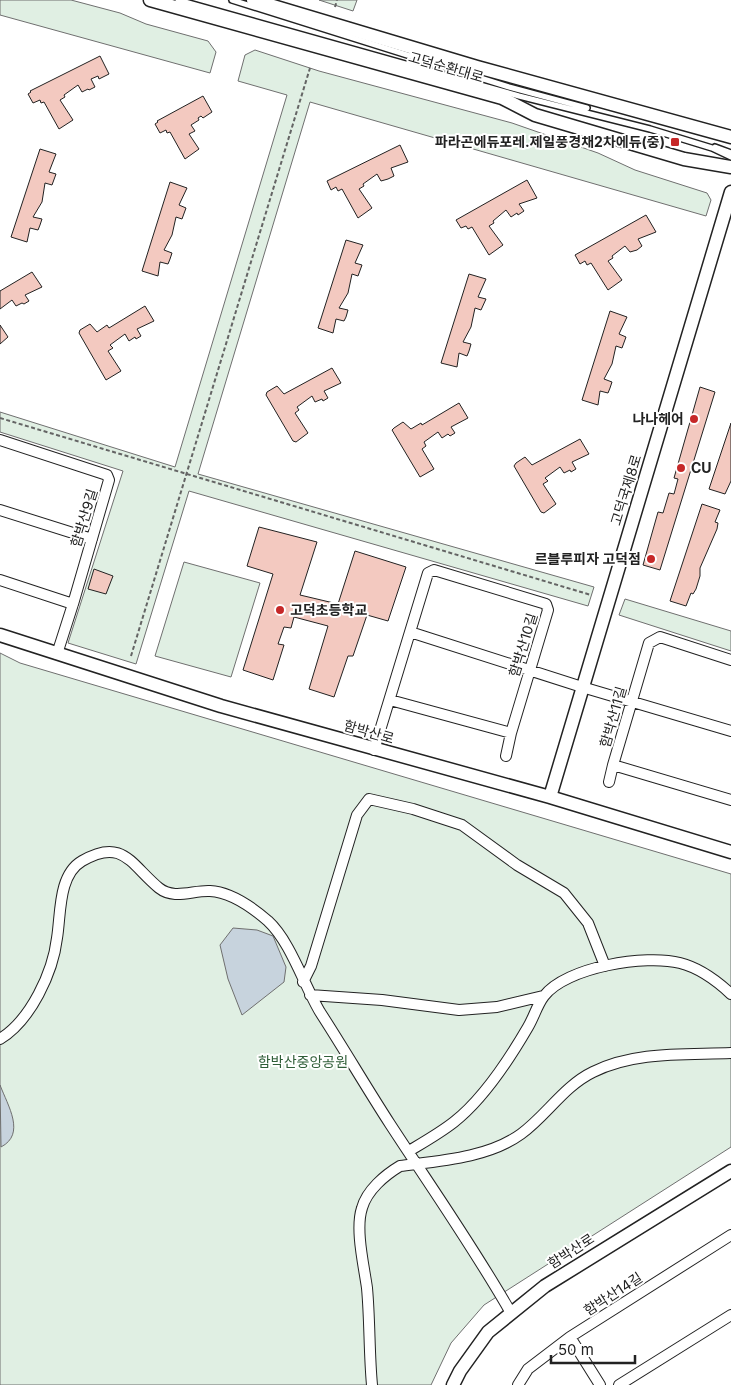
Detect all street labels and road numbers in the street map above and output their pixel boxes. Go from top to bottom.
street label: 고덕순환대로 [407,48,486,85]
street label: 고덕국제8로 [607,452,644,527]
street label: 함박산9길 [67,487,100,549]
street label: 함박산10길 [505,611,540,679]
street label: 함박산11길 [596,684,629,749]
street label: 함박산로 [342,716,396,747]
street label: 함박산로 [544,1229,597,1272]
street label: 함박산14길 [580,1268,645,1319]

